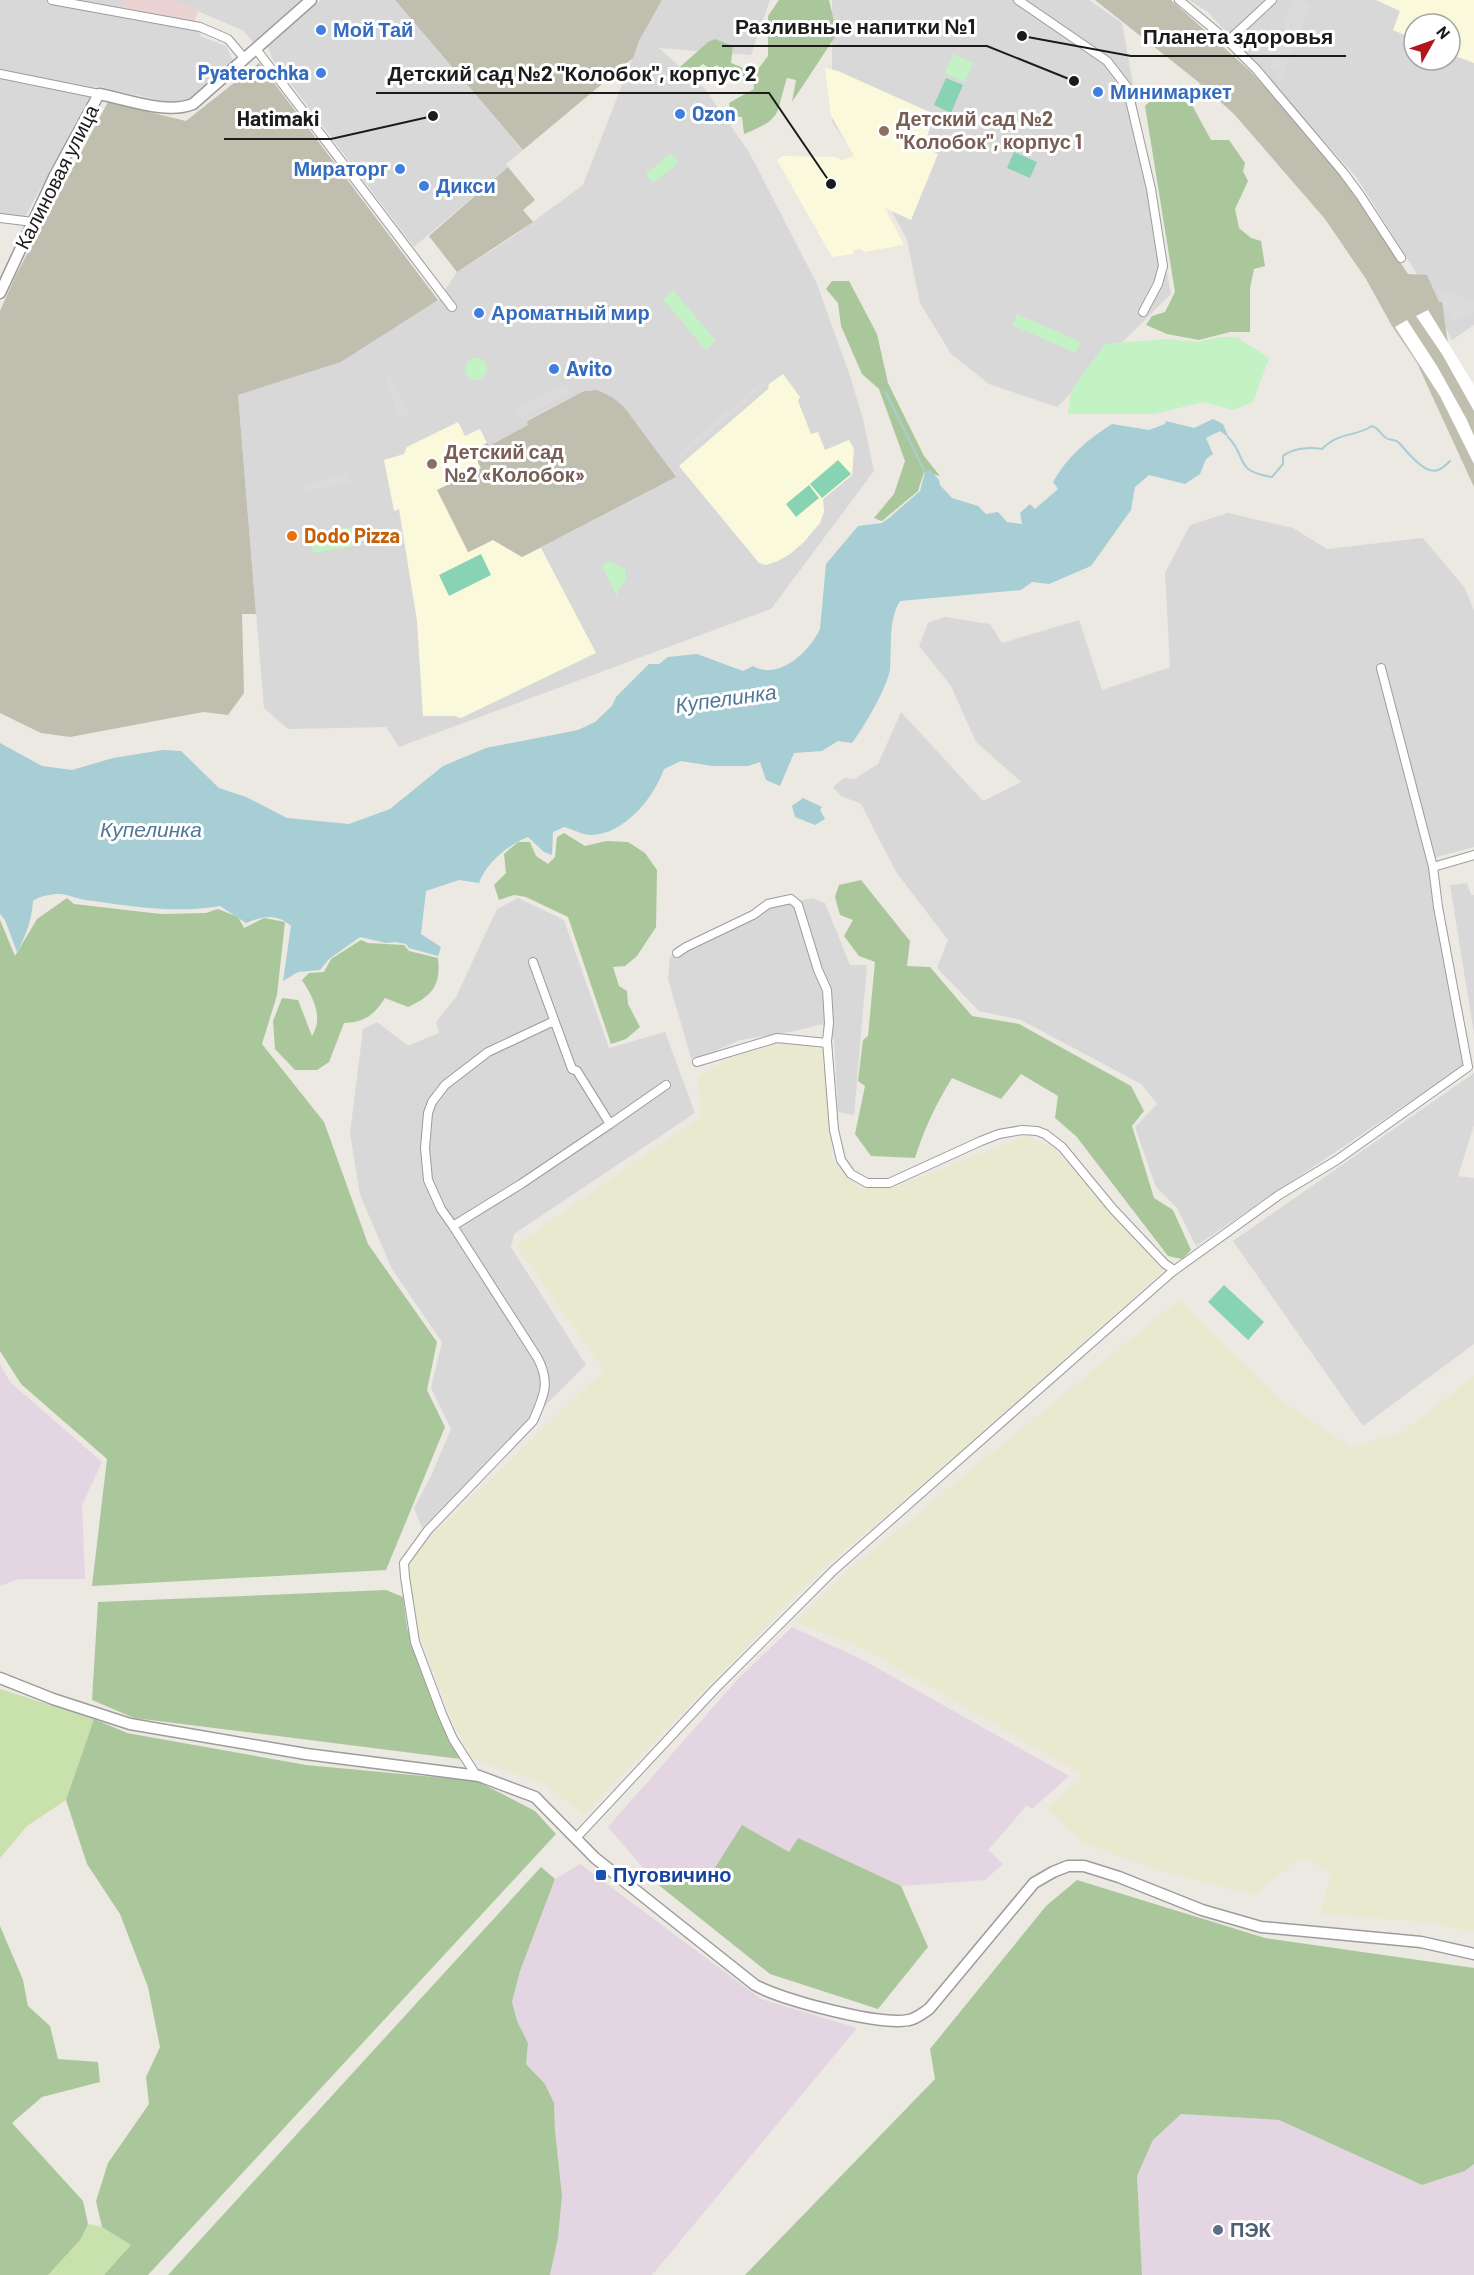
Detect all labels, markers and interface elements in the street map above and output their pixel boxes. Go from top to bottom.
callout: Разливные напитки №1 [722,7,987,46]
north arrow [1402,12,1462,72]
text: Разливные напитки №1 [735,13,975,38]
place label: Мой Тай [333,17,413,41]
callout: Планета здоровья [1131,17,1346,56]
text: N [1433,22,1455,42]
marker: Мой Тай [314,23,328,37]
text: Планета здоровья [1143,23,1333,48]
callout: Детский сад №2 "Колобок", корпус 2 [376,54,769,93]
place label: Pyaterochka [198,60,309,84]
text: Детский сад №2 "Колобок", корпус 2 [388,60,756,85]
marker: Pyaterochka [314,66,328,80]
place label: Минимаркет [1110,79,1232,103]
marker: Минимаркет [1091,85,1105,99]
street label: Калиновая улица [9,99,103,253]
callout: Hatimaki [224,100,331,139]
place label: Ozon [692,101,736,125]
text: Hatimaki [237,105,319,130]
place label: Детский сад №2 "Колобок", корпус 1 [896,106,1082,153]
marker: Ozon [673,107,687,121]
marker: Детский сад №2 "Колобок", корпус 1 [877,124,891,138]
place label: Мираторг [293,156,388,180]
marker: Мираторг [393,162,407,176]
place label: Дикси [436,173,496,197]
marker: Дикси [417,179,431,193]
place label: Ароматный мир [491,300,650,324]
marker: Ароматный мир [472,306,486,320]
place label: Avito [566,356,612,380]
marker: Avito [547,362,561,376]
place label: Детский сад №2 «Колобок» [444,439,585,486]
marker: Детский сад №2 «Колобок» [425,457,439,471]
place label: Dodo Pizza [304,523,400,547]
marker: Dodo Pizza [285,529,299,543]
water label: Купелинка [674,678,778,717]
water label: Купелинка [100,816,202,841]
place label: Пуговичино [613,1862,732,1886]
marker: Пуговичино [594,1868,608,1882]
place label: ПЭК [1230,2217,1272,2241]
marker: ПЭК [1211,2223,1225,2237]

